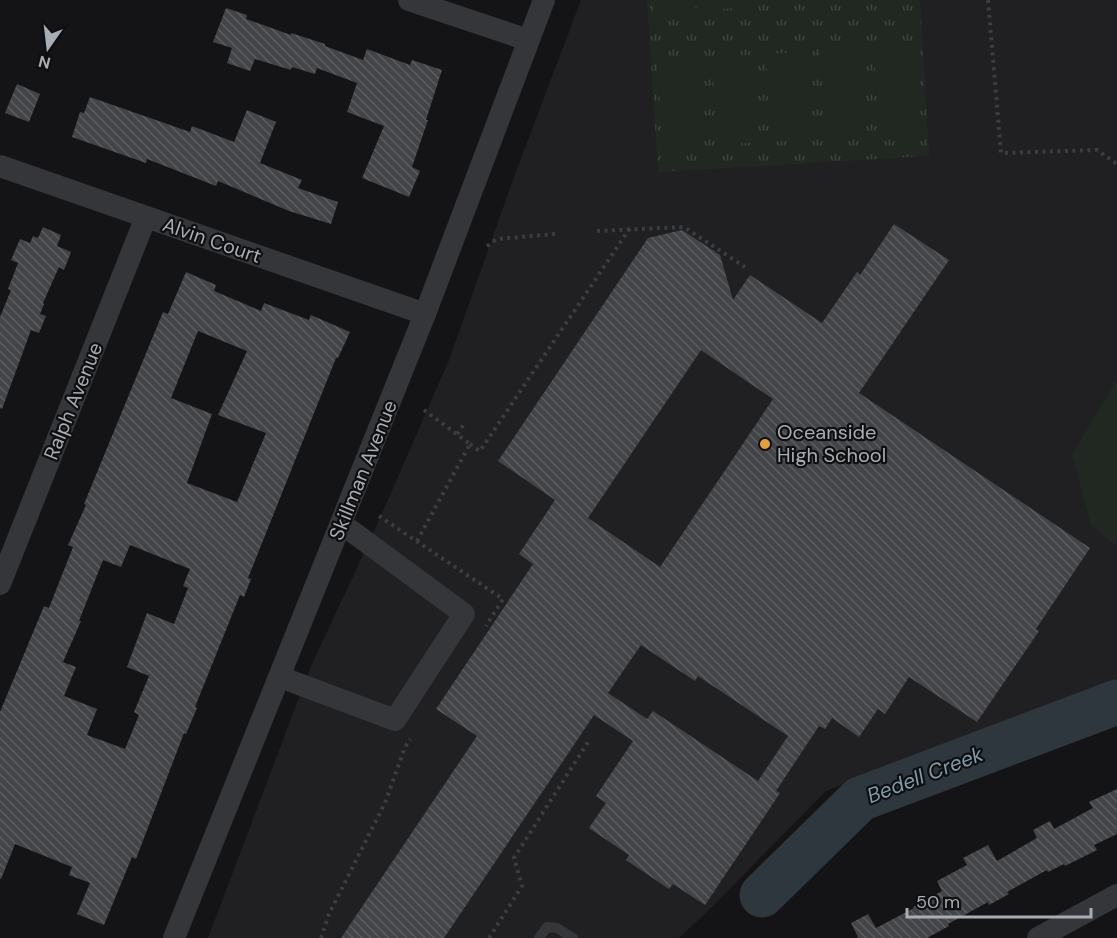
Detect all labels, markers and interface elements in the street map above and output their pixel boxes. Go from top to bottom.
north arrow [18,18,78,78]
text: N [36,50,53,74]
street label: Alvin Court [159,211,265,269]
street label: Ralph Avenue [38,339,108,463]
street label: Skillman Avenue [323,396,403,544]
place label: Oceanside High School [777,419,886,468]
marker: Oceanside High School [758,437,772,451]
water label: Bedell Creek [863,740,987,810]
scale bar [907,881,1092,919]
text: 50 m [916,890,960,914]

